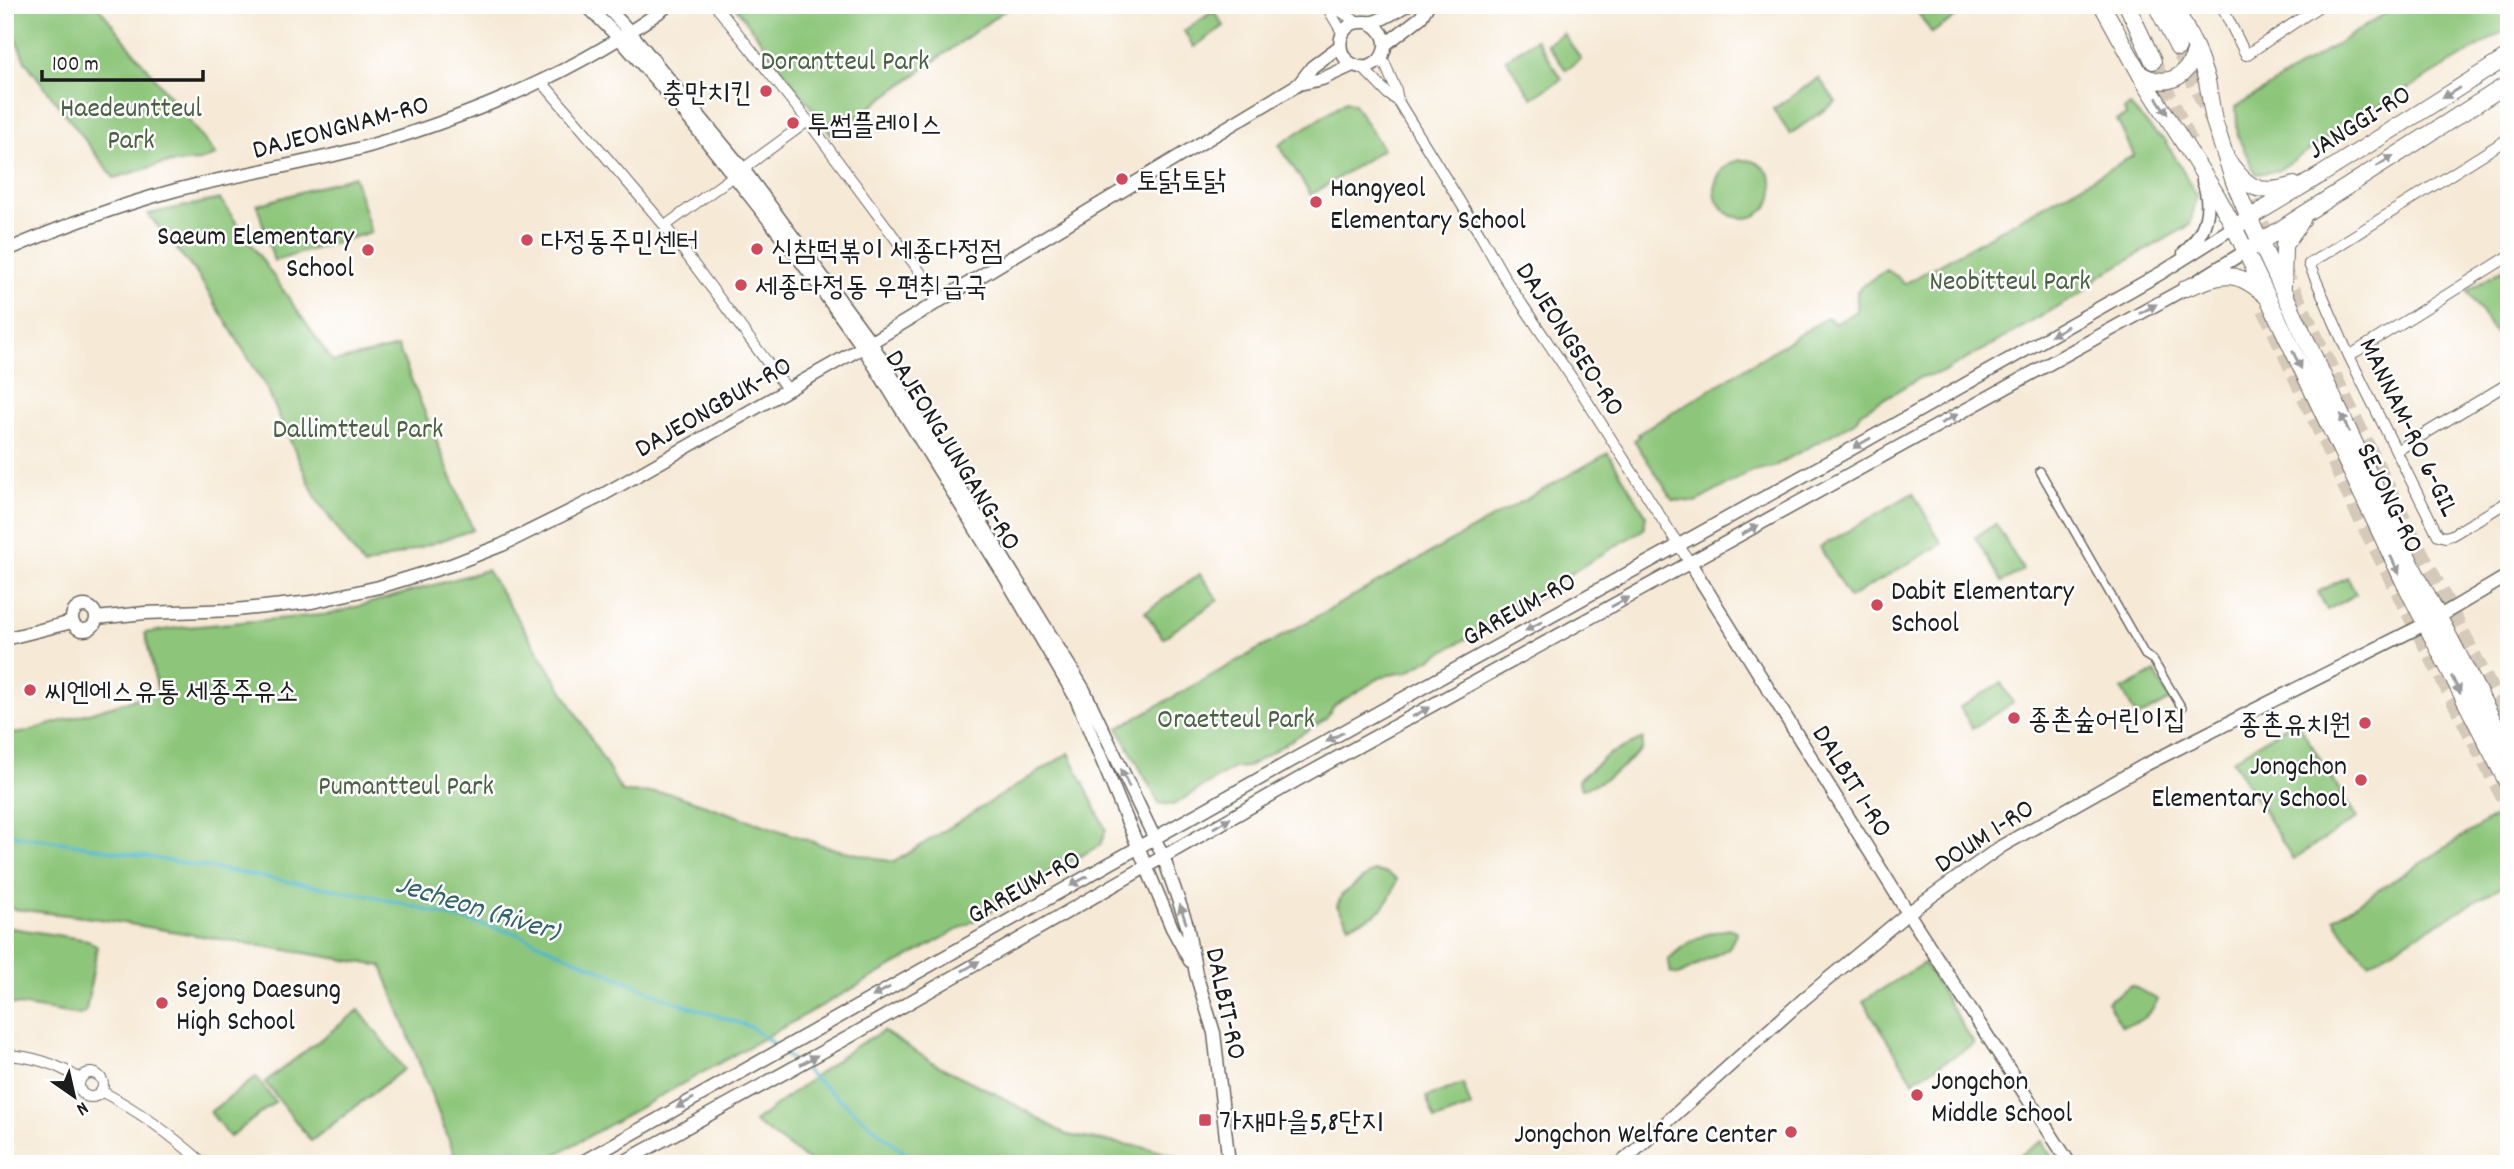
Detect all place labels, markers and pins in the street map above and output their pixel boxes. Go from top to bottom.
place label: 충만치킨 [662,76,752,116]
marker: 충만치킨 [758,83,774,99]
place label: 투썸플레이스 [807,108,942,148]
marker: 투썸플레이스 [785,115,801,131]
place label: 토닭토닭 [1136,164,1226,204]
marker: 토닭토닭 [1114,171,1130,187]
place label: Hangyeol Elementary School [1330,171,1526,243]
marker: Hangyeol Elementary School [1308,194,1324,210]
place label: Saeum Elementary School [157,219,355,291]
place label: 다정동주민센터 [541,225,699,265]
marker: 다정동주민센터 [519,232,535,248]
place label: 신참떡볶이 세종다정점 [771,234,1003,274]
marker: 신참떡볶이 세종다정점 [749,241,765,257]
marker: Saeum Elementary School [360,242,376,258]
place label: 세종다정동 우편취급국 [755,270,987,310]
marker: 세종다정동 우편취급국 [733,277,749,293]
place label: Dabit Elementary School [1891,574,2075,646]
marker: Dabit Elementary School [1869,597,1885,613]
place label: 씨엔에스유통 세종주유소 [44,675,298,715]
marker: 씨엔에스유통 세종주유소 [22,682,38,698]
place label: 종촌숲어린이집 [2028,703,2186,743]
place label: 종촌유치원 [2238,708,2351,748]
marker: 종촌숲어린이집 [2006,710,2022,726]
marker: 종촌유치원 [2357,715,2373,731]
place label: Jongchon Elementary School [2151,749,2347,821]
marker: Jongchon Elementary School [2353,772,2369,788]
place label: Sejong Daesung High School [176,972,341,1044]
marker: Sejong Daesung High School [154,995,170,1011]
place label: Jongchon Middle School [1931,1064,2073,1136]
marker: Jongchon Middle School [1909,1087,1925,1103]
place label: 가재마을5,8단지 [1219,1105,1384,1145]
marker: 가재마을5,8단지 [1197,1112,1213,1128]
place label: Jongchon Welfare Center [1514,1117,1778,1157]
marker: Jongchon Welfare Center [1783,1124,1799,1140]

